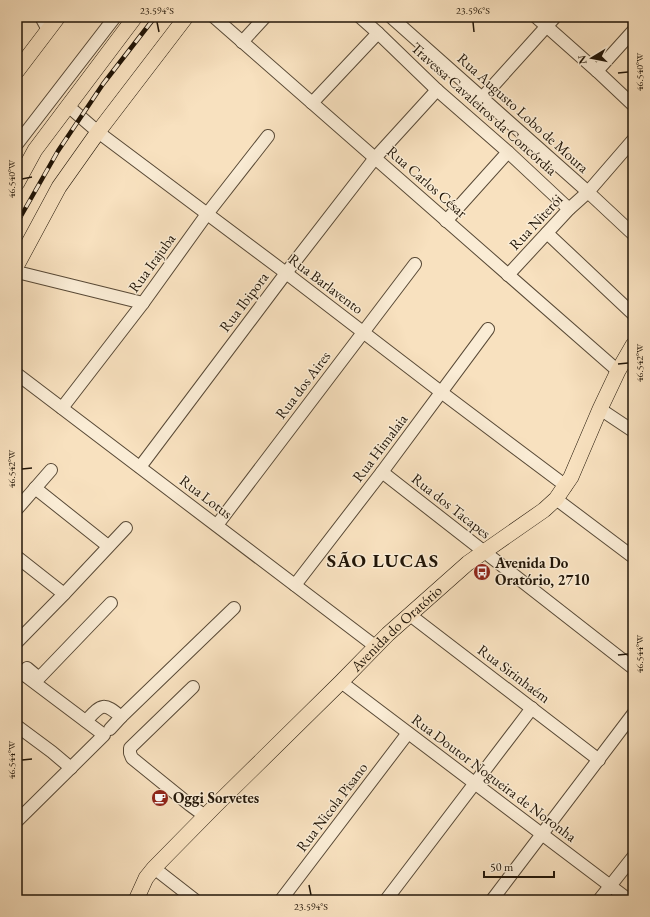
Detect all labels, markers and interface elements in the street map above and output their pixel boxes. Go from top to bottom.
text: 23.594°S [140,4,174,17]
text: 23.596°S [456,4,490,17]
street label: Travessa Cavaleiros da Concórdia [407,38,561,179]
north arrow [572,38,612,78]
street label: Rua Augusto Lobo de Moura [454,48,593,177]
text: 46.540°W [633,52,646,91]
text: N [574,54,590,65]
street label: Rua Carlos César [383,142,471,222]
text: 46.540°W [5,159,18,198]
street label: Rua Niterói [505,189,567,254]
street label: Rua Irajuba [124,230,179,296]
street label: Rua Barlavento [285,249,367,318]
street label: Rua Ibipora [215,268,272,335]
text: 46.542°W [633,343,646,382]
street label: Rua dos Aires [271,347,334,422]
street label: Rua Himalaia [348,410,411,485]
text: 46.542°W [5,449,18,488]
street label: Rua dos Tacapes [408,469,495,543]
street label: Rua Lotus [176,471,237,523]
district label: SÃO LUCAS [327,548,439,573]
place label: Avenida Do Oratório, 2710 [494,553,589,589]
bus stop icon: Avenida Do Oratório, 2710 [472,562,492,582]
street label: Avenida do Oratório [346,581,446,676]
text: 46.544°W [633,634,646,673]
street label: Rua Sirinhaém [474,640,555,707]
street label: Rua Doutor Nogueira de Noronha [408,709,580,846]
text: 46.544°W [5,740,18,779]
street label: Rua Nicola Pisano [292,758,371,855]
cafe icon: Oggi Sorvetes [150,788,170,808]
place label: Oggi Sorvetes [173,788,259,807]
scale bar [484,853,554,879]
text: 50 m [490,859,514,875]
text: 23.594°S [294,900,328,913]

